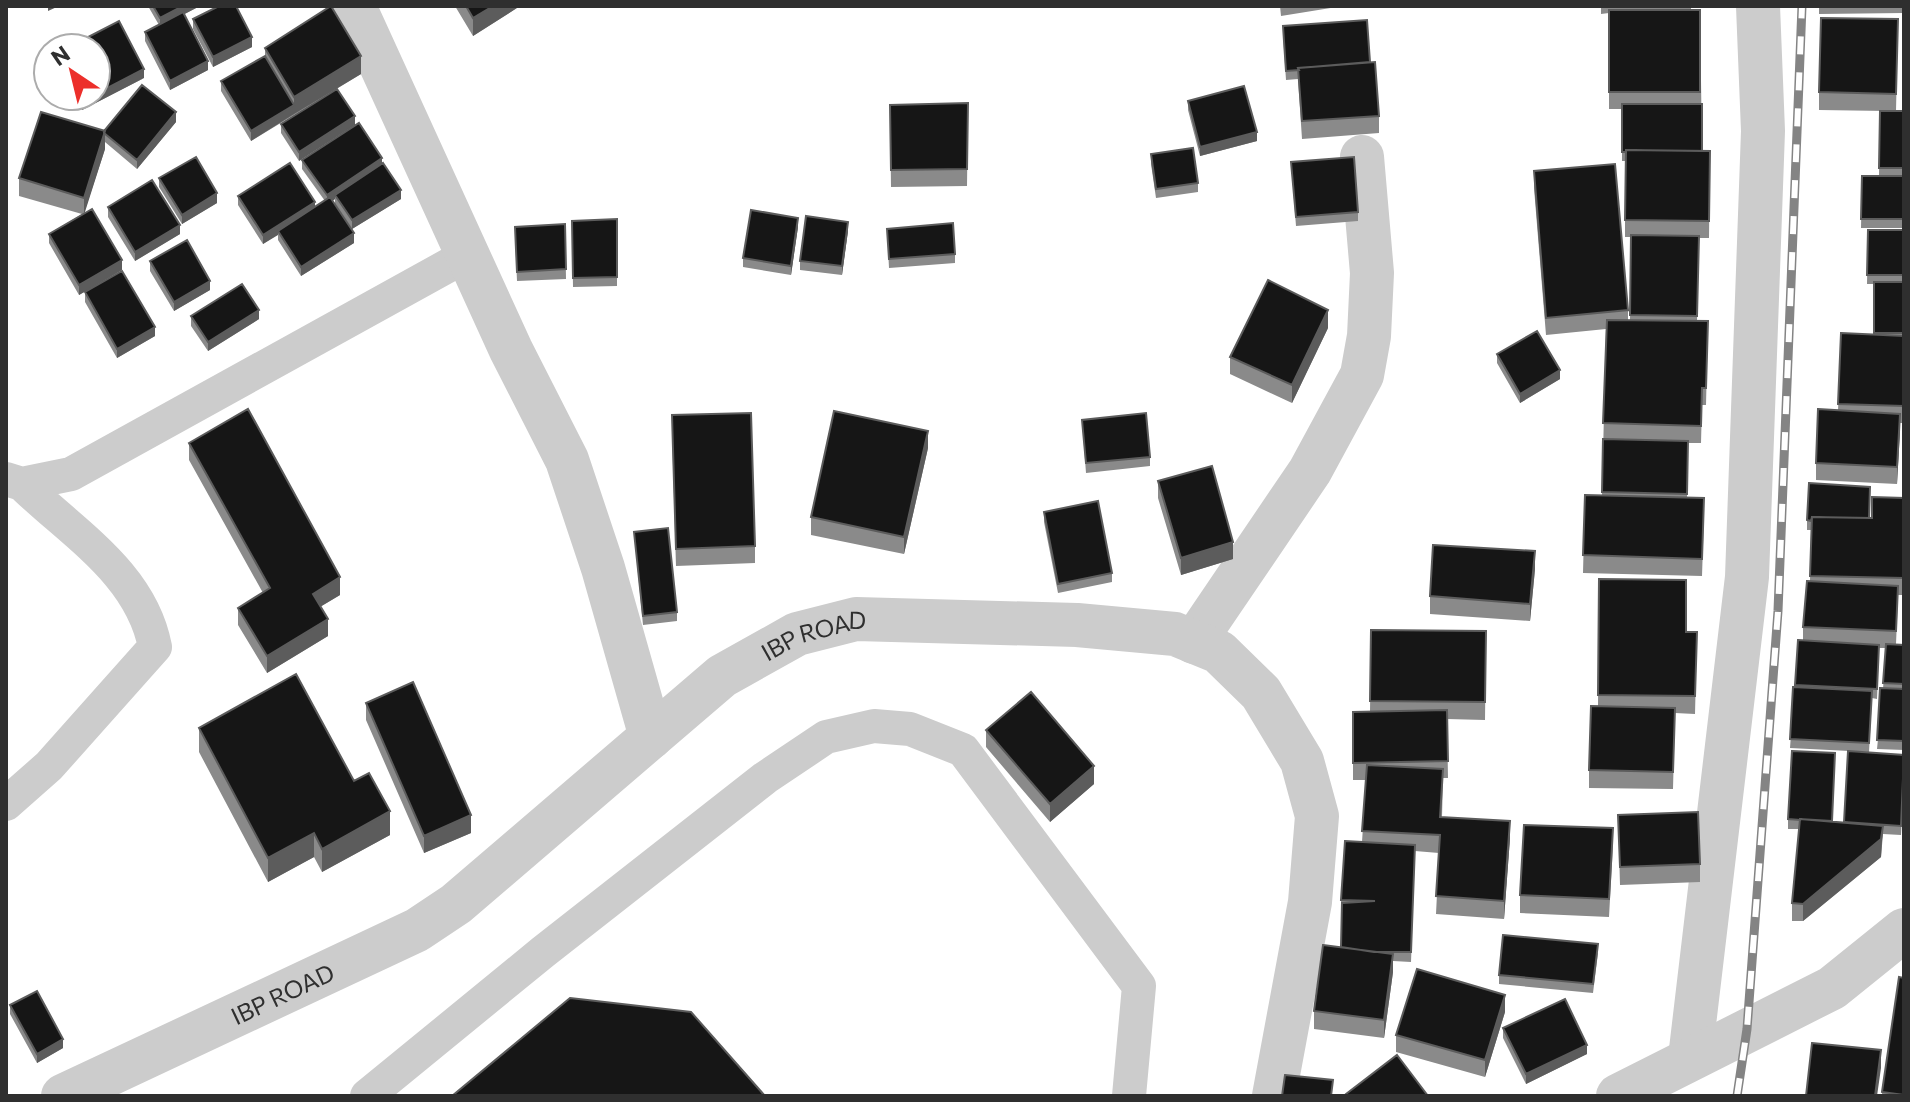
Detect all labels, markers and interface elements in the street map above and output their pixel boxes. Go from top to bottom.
north arrow [32,32,112,112]
text: N [46,39,75,71]
street label: IBP ROAD [755,604,867,666]
street label: IBP ROAD [226,957,338,1030]

